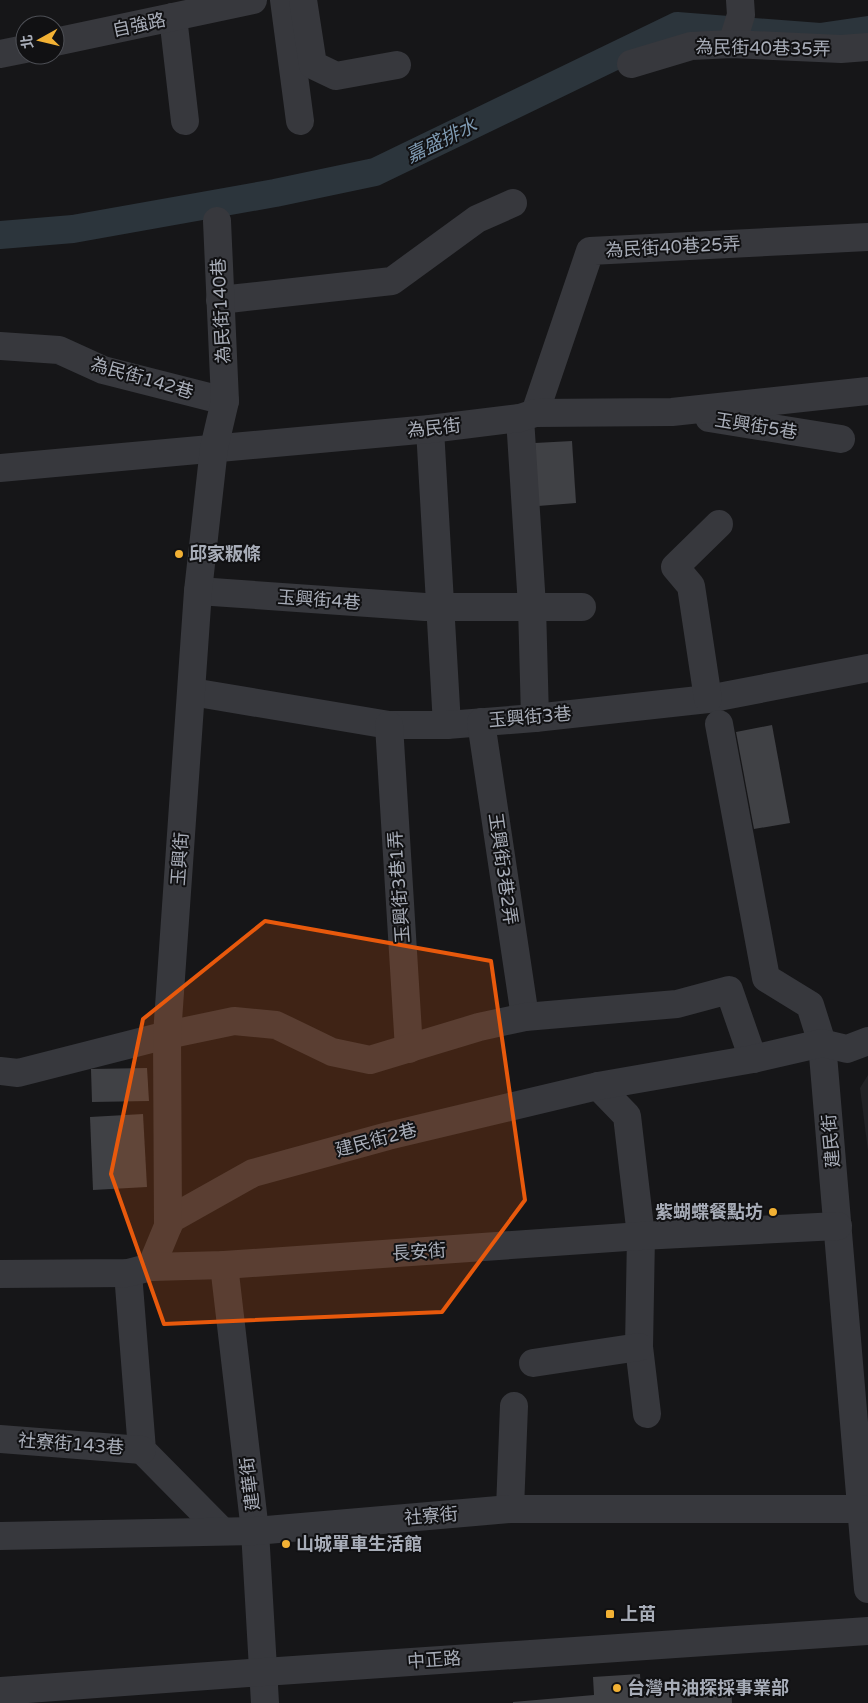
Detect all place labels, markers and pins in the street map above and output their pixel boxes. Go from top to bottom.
place label: 邱家粄條 [189,543,261,565]
marker: 邱家粄條 [173,548,185,560]
place label: 紫蝴蝶餐點坊 [655,1201,763,1223]
marker: 紫蝴蝶餐點坊 [767,1206,779,1218]
place label: 山城單車生活館 [296,1533,422,1555]
marker: 山城單車生活館 [280,1538,292,1550]
place label: 上苗 [620,1603,656,1625]
marker: 上苗 [604,1608,616,1620]
place label: 台灣中油探採事業部 [627,1677,789,1699]
marker: 台灣中油探採事業部 [611,1682,623,1694]

